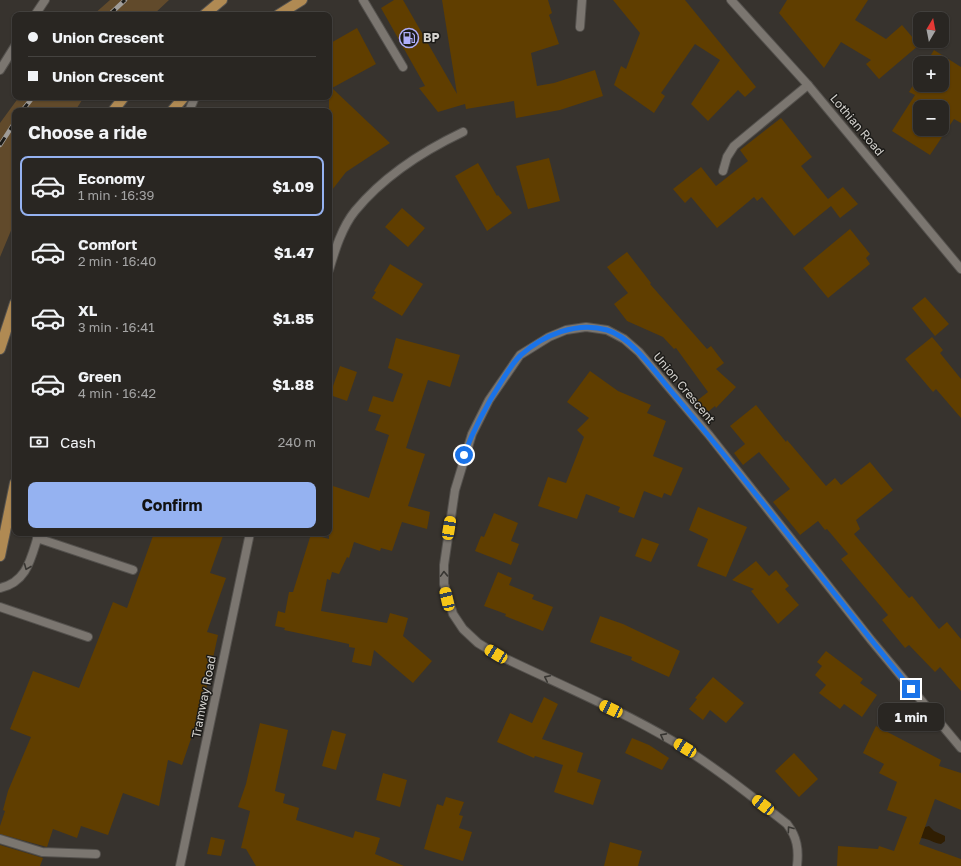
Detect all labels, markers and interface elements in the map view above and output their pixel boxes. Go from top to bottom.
north arrow [913,12,949,48]
map controls [913,12,949,136]
fuel station icon: BP [398,27,420,49]
text: Union Crescent [52,28,164,46]
place label: BP [423,30,440,45]
button: + [913,56,949,92]
text: Union Crescent [52,67,164,85]
street label: Lothian Road [827,91,888,159]
button: − [913,100,949,136]
text: Choose a ride [28,121,147,143]
icon: car [30,168,66,204]
text: Economy [78,169,145,187]
text: $1.09 [272,177,314,195]
text: 1 min · 16:39 [78,187,154,203]
icon: car [30,234,66,270]
text: Comfort [78,235,137,253]
text: $1.47 [274,243,314,261]
text: 2 min · 16:40 [78,253,156,269]
icon: car [30,300,66,336]
text: XL [78,301,97,319]
text: $1.85 [273,309,314,327]
text: 3 min · 16:41 [78,319,155,335]
street label: Union Crescent [650,349,719,427]
icon: car [30,366,66,402]
text: Green [78,367,121,385]
text: $1.88 [272,375,314,393]
text: 4 min · 16:42 [78,385,156,401]
icon: cash [28,431,50,453]
text: Cash [60,433,96,451]
text: 240 m [278,434,316,450]
route start [455,446,473,464]
button: Confirm [28,482,316,528]
car [441,515,457,541]
one-way arrow [23,563,31,570]
one-way arrow [440,571,448,577]
car [438,586,456,612]
car [483,643,509,665]
street label: Tramway Road [188,655,219,739]
one-way arrow [544,676,551,683]
route end [902,680,920,698]
car [598,698,624,720]
callout: 1 min [878,703,944,731]
text: 1 min [895,709,927,725]
one-way arrow [660,733,668,741]
car [672,737,698,759]
car [750,793,776,817]
one-way arrow [787,826,795,833]

